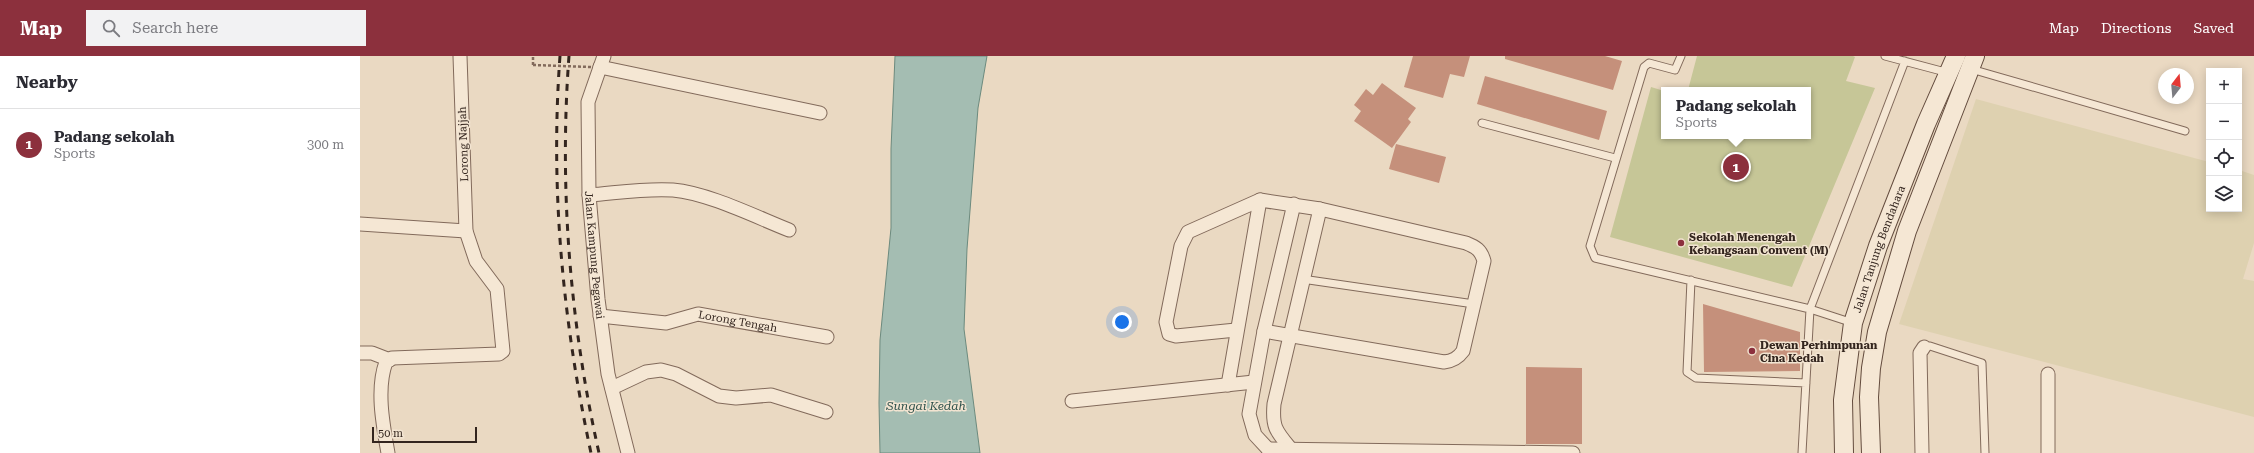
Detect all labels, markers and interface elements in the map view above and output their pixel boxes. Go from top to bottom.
search box [86,10,366,46]
text: Map [20,17,62,40]
icon: search [100,17,122,39]
text: Search here [132,19,218,37]
text: Map [2049,20,2079,36]
text: Directions [2101,20,2171,36]
text: Saved [2193,20,2234,36]
north arrow [2158,68,2194,104]
map controls [2206,68,2242,212]
button: + [2206,68,2242,104]
text: Nearby [16,72,78,92]
popup [1661,87,1811,139]
text: Padang sekolah [1676,97,1796,115]
button: − [2206,104,2242,140]
street label: Lorong Najjah [456,106,471,182]
text: Sports [1676,115,1717,130]
text: Padang sekolah [54,128,174,146]
text: 1 [25,137,33,152]
text: 300 m [307,137,344,152]
button: locate [2206,140,2242,176]
text: Sports [54,146,95,161]
pin: 1 [1723,152,1749,182]
button: layers [2206,176,2242,212]
street label: Jalan Tanjung Bendahara [1851,184,1908,315]
street label: Jalan Kampung Pegawai [582,191,607,320]
place label: Sekolah Menengah Kebangsaan Convent (M) [1689,231,1829,257]
marker: Sekolah Menengah Kebangsaan Convent (M) [1676,238,1686,248]
street label: Lorong Tengah [697,308,778,335]
your location [1112,312,1132,332]
place label: Dewan Perhimpunan Cina Kedah [1760,339,1878,365]
marker: Dewan Perhimpunan Cina Kedah [1747,346,1757,356]
water label: Sungai Kedah [885,399,966,413]
scale bar [372,425,477,444]
text: 50 m [378,427,403,440]

